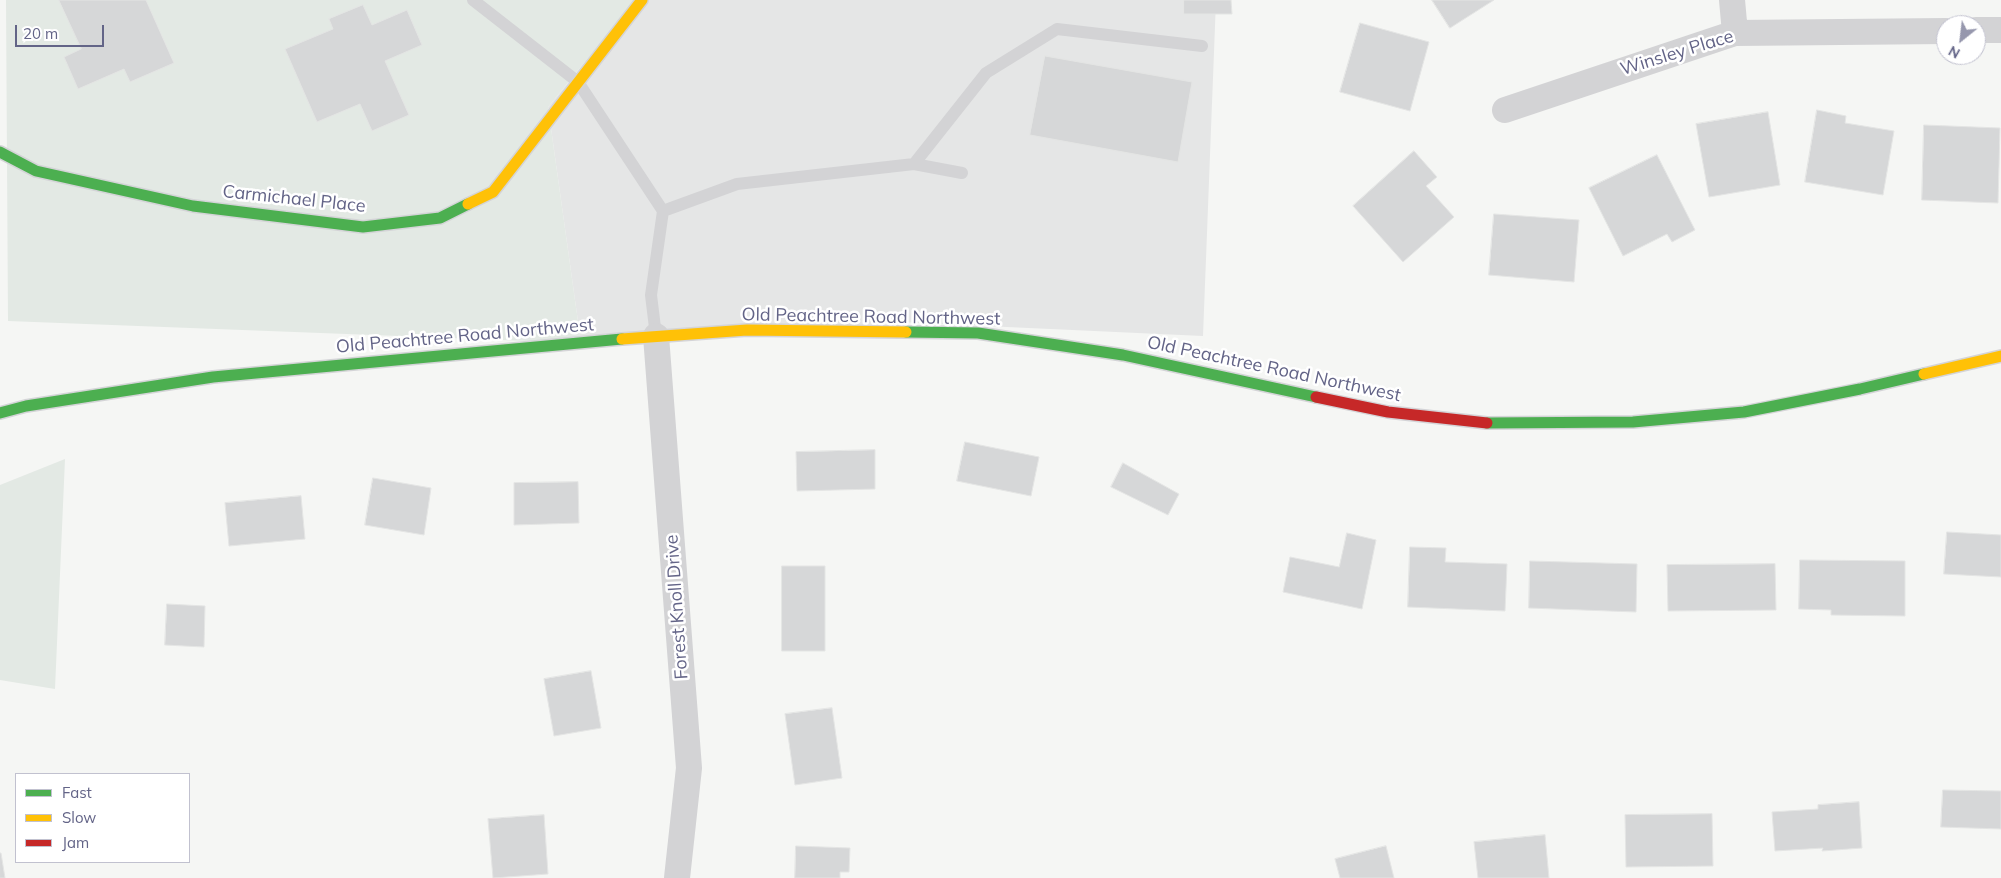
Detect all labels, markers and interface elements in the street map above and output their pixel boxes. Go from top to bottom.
scale bar [18,15,106,47]
north arrow [1936,15,1986,65]
text: 20 m [23,24,58,43]
street label: Winsley Place [1618,26,1736,80]
text: N [1945,42,1963,63]
street label: Carmichael Place [221,181,367,217]
street label: Old Peachtree Road Northwest [741,304,1001,330]
street label: Old Peachtree Road Northwest [335,314,595,358]
street label: Old Peachtree Road Northwest [1145,332,1403,406]
street label: Forest Knoll Drive [661,534,693,680]
legend [15,773,190,863]
text: Fast [62,783,92,802]
text: Slow [62,808,96,827]
text: Jam [62,833,89,852]

